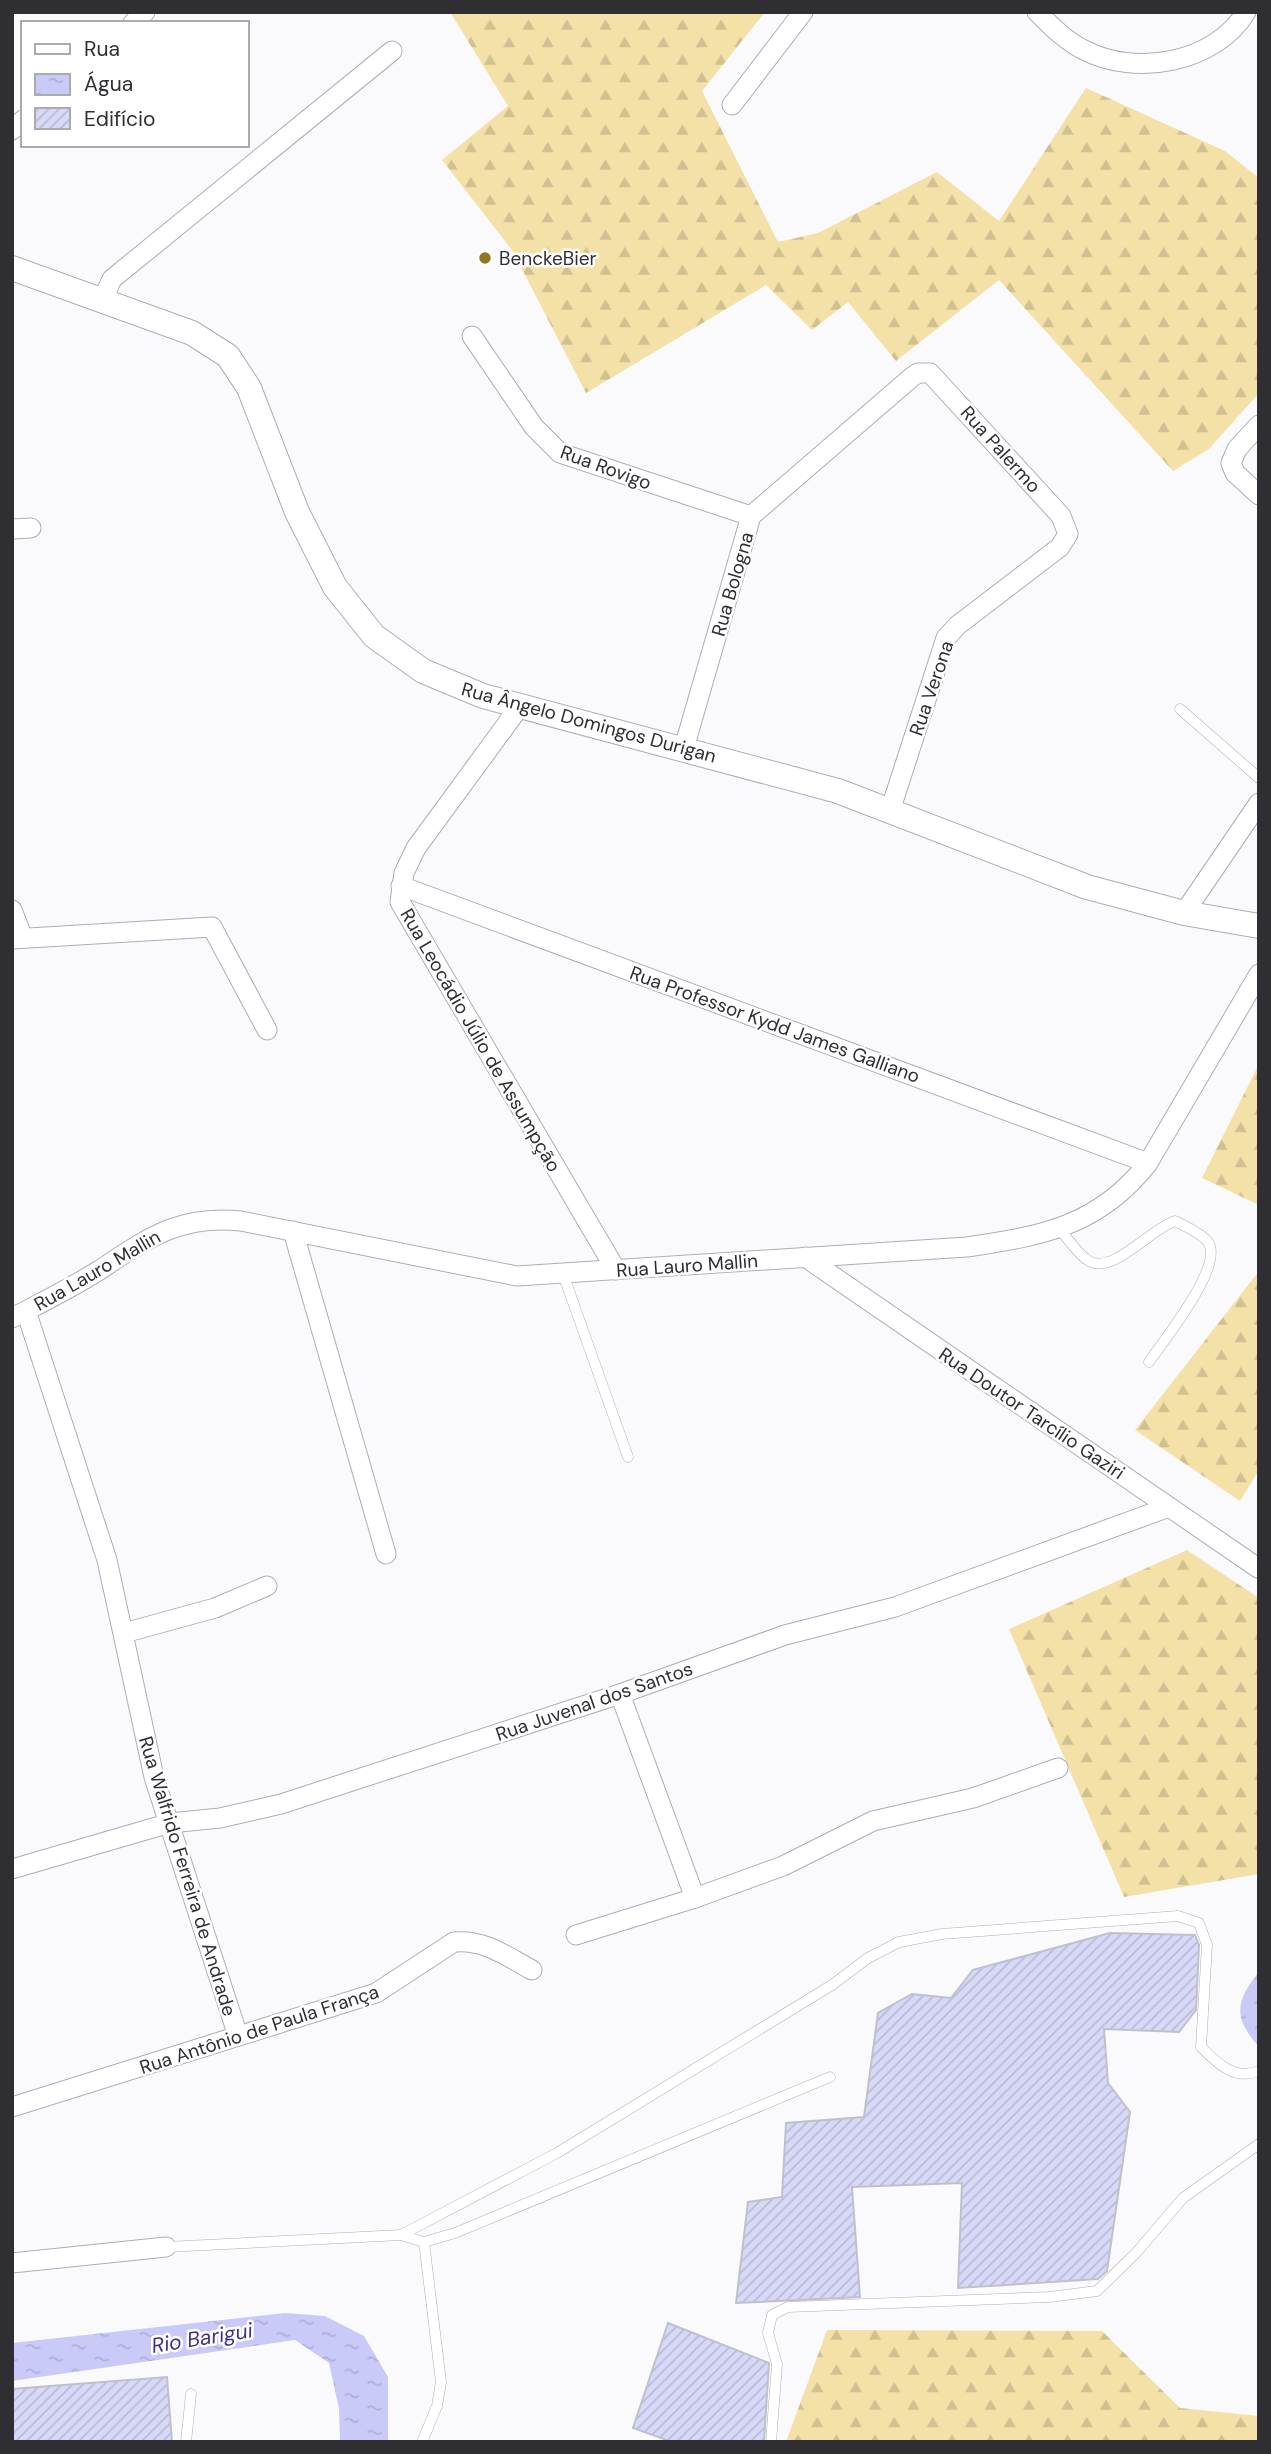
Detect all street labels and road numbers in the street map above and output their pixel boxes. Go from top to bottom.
street label: Rua Palermo [955,401,1046,498]
street label: Rua Rovigo [557,439,655,495]
street label: Rua Bologna [706,529,759,639]
street label: Rua Verona [904,637,959,739]
street label: Rua Ângelo Domingos Durigan [459,676,719,769]
street label: Rua Leocádio Júlio de Assumpção [395,904,566,1177]
street label: Rua Professor Kydd James Galliano [626,960,923,1089]
street label: Rua Lauro Mallin [29,1224,165,1317]
street label: Rua Lauro Mallin [615,1248,759,1283]
street label: Rua Doutor Tarcílio Gaziri [934,1342,1130,1485]
street label: Rua Juvenal dos Santos [492,1656,696,1747]
street label: Rua Walfrido Ferreira de Andrade [133,1733,242,2019]
street label: Rua Antônio de Paula França [136,1979,382,2080]

